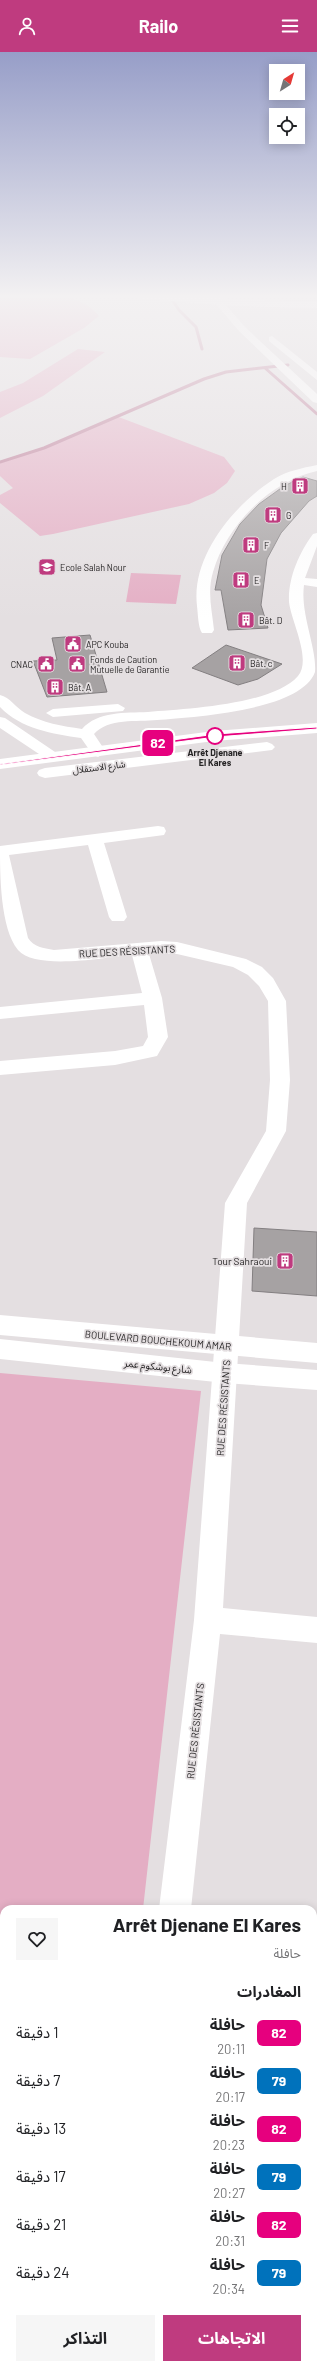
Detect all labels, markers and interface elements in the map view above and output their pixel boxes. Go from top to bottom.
icon: person [16,15,38,37]
text: Railo [139,15,178,37]
icon: menu [279,15,301,37]
north arrow [269,64,305,100]
map controls [269,64,305,144]
button: locate [269,108,305,144]
building icon: H [290,476,310,496]
place label: H [281,481,287,492]
building icon: G [263,505,283,525]
place label: G [286,510,292,521]
building icon: F [241,535,261,555]
place label: F [264,540,269,551]
school or university icon: Ecole Salah Nour [37,557,57,577]
place label: Ecole Salah Nour [60,562,127,573]
building icon: E [231,570,251,590]
place label: E [254,575,259,586]
building icon: Bât. D [236,610,256,630]
place label: Bât. D [259,615,282,626]
public building icon: APC Kouba [63,634,83,654]
place label: APC Kouba [86,639,129,650]
building icon: Bât. c [227,653,247,673]
public building icon: CNAC [36,654,56,674]
public building icon: Fonds de Caution Mutuelle de Garantie [67,654,87,674]
place label: Fonds de Caution Mutuelle de Garantie [90,654,170,675]
place label: Bât. c [250,658,273,669]
place label: CNAC [11,659,33,670]
building icon: Bât. A [45,677,65,697]
place label: Bât. A [68,682,92,693]
marker: Arrêt Djenane El Kares [206,727,224,745]
line badge: 82 [140,730,176,756]
text: 82 [150,734,166,751]
place label: Arrêt Djenane El Kares [187,747,243,768]
street label: شارع الاستقلال [72,758,126,778]
street label: RUE DES RÉSISTANTS [79,942,176,960]
building icon: Tour Sahraoui [275,1251,295,1271]
place label: Tour Sahraoui [212,1255,272,1267]
street label: BOULEVARD BOUCHEKOUM AMAR [84,1328,232,1352]
street label: شارع بوشكوم عمر [122,1356,193,1379]
street label: RUE DES RÉSISTANTS [214,1359,232,1457]
street label: RUE DES RÉSISTANTS [184,1682,206,1780]
text: Arrêt Djenane El Kares [113,1913,301,1936]
button: heart [16,1918,58,1960]
text: حافلة [274,1945,301,1961]
text: المغادرات [237,1982,301,2000]
text: حافلة [210,2015,245,2033]
text: 1 دقيقة [16,2023,58,2041]
text: 82 [271,2024,287,2041]
text: 20:11 [217,2041,245,2057]
text: حافلة [210,2063,245,2081]
text: 7 دقيقة [16,2071,60,2089]
text: 79 [272,2072,286,2089]
text: 20:17 [216,2089,245,2105]
text: حافلة [210,2111,245,2129]
text: 13 دقيقة [16,2119,66,2137]
text: 82 [271,2120,287,2137]
text: 20:23 [213,2137,245,2153]
text: حافلة [210,2159,245,2177]
text: 17 دقيقة [16,2167,66,2185]
text: 79 [272,2168,286,2185]
text: 20:27 [213,2185,245,2201]
text: حافلة [210,2207,245,2225]
text: 21 دقيقة [16,2215,66,2233]
text: 82 [271,2216,287,2233]
text: 20:31 [215,2233,245,2249]
text: حافلة [210,2255,245,2273]
text: 24 دقيقة [16,2263,69,2281]
text: 79 [272,2264,286,2281]
text: 20:34 [212,2281,245,2297]
button: التذاكر [16,2315,155,2361]
button: الاتجاهات [163,2315,301,2361]

